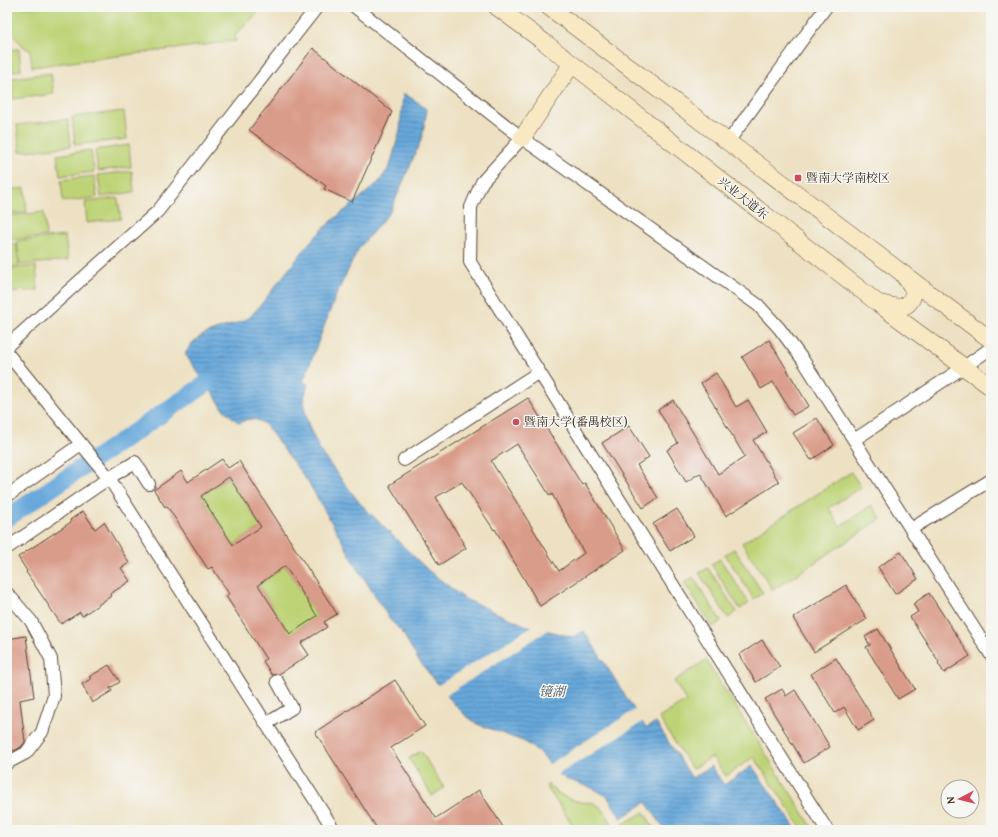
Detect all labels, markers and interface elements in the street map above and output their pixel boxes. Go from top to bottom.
place label: 暨南大学南校区 [806,169,890,186]
street label: 兴业大道东 [714,172,772,223]
marker: 暨南大学南校区 [793,173,803,183]
place label: 暨南大学(番禺校区) [524,413,628,430]
marker: 暨南大学(番禺校区) [511,417,521,427]
water label: 镜湖 [539,682,567,701]
north arrow [940,779,980,819]
text: N [942,795,958,805]

